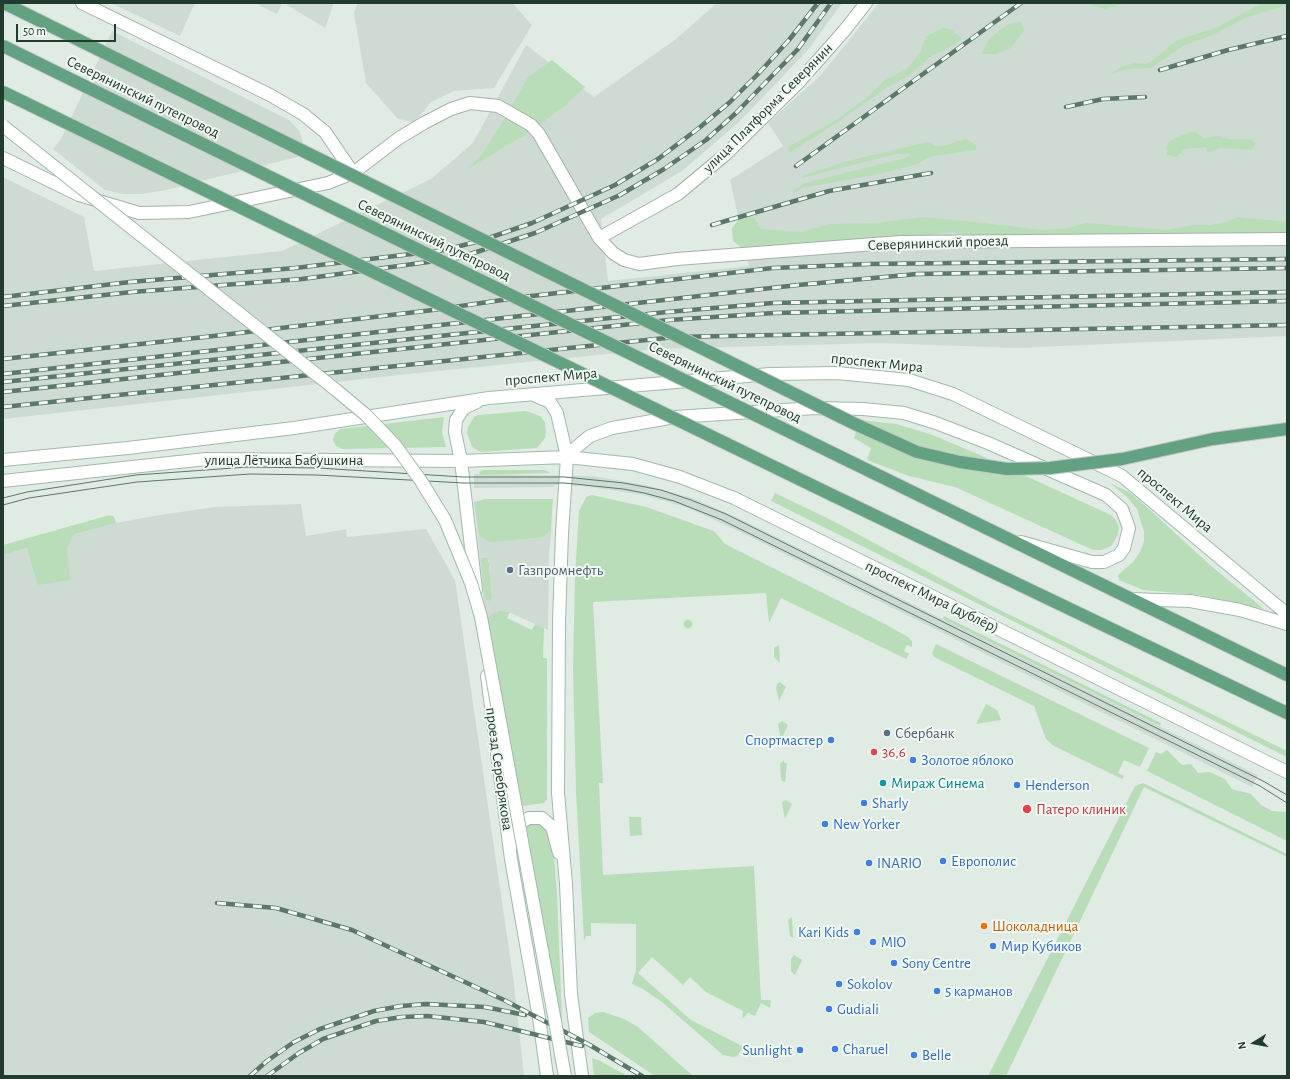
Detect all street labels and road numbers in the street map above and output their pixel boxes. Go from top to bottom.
street label: улица Платформа Северянин [699,39,837,177]
street label: Северянинский путепровод [64,52,222,142]
street label: Северянинский путепровод [355,195,513,285]
street label: Северянинский проезд [867,232,1009,254]
street label: Северянинский путепровод [646,337,804,427]
street label: проспект Мира [830,349,924,377]
street label: проспект Мира [504,364,598,390]
street label: улица Лётчика Бабушкина [205,451,363,469]
street label: проспект Мира [1134,463,1216,537]
street label: проспект Мира (дублёр) [862,557,1002,637]
street label: проезд Серебрякова [481,706,517,832]

